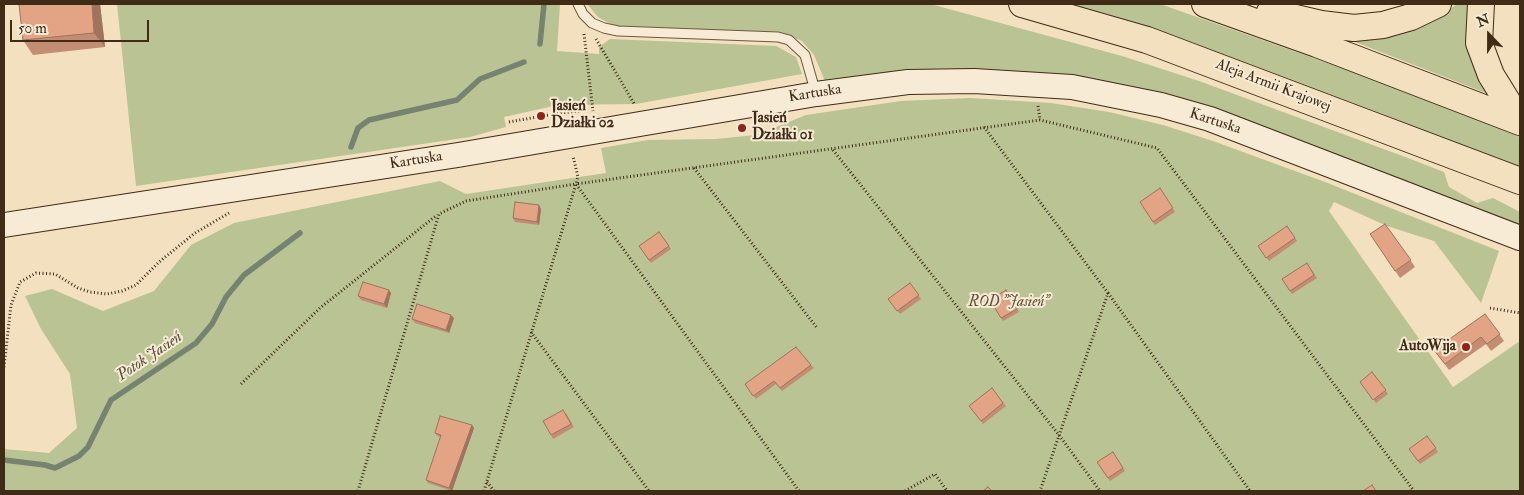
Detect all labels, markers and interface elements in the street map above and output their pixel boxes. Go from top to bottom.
scale bar [12,10,151,42]
north arrow [1464,10,1514,60]
text: N [1474,10,1492,31]
text: 50 m [18,19,47,38]
street label: Aleja Armii Krajowej [1213,56,1333,116]
street label: Kartuska [787,81,843,107]
place label: Jasień Działki 02 [551,98,614,133]
street label: Kartuska [1187,105,1243,139]
marker: Jasień Działki 02 [535,110,547,122]
place label: Jasień Działki 01 [752,110,813,145]
marker: Jasień Działki 01 [736,122,748,134]
street label: Kartuska [388,148,444,174]
park label: ROD "Jasień" [969,294,1049,312]
water label: Potok Jasień [114,328,186,386]
place label: AutoWija [1399,338,1456,356]
marker: AutoWija [1460,341,1472,353]

